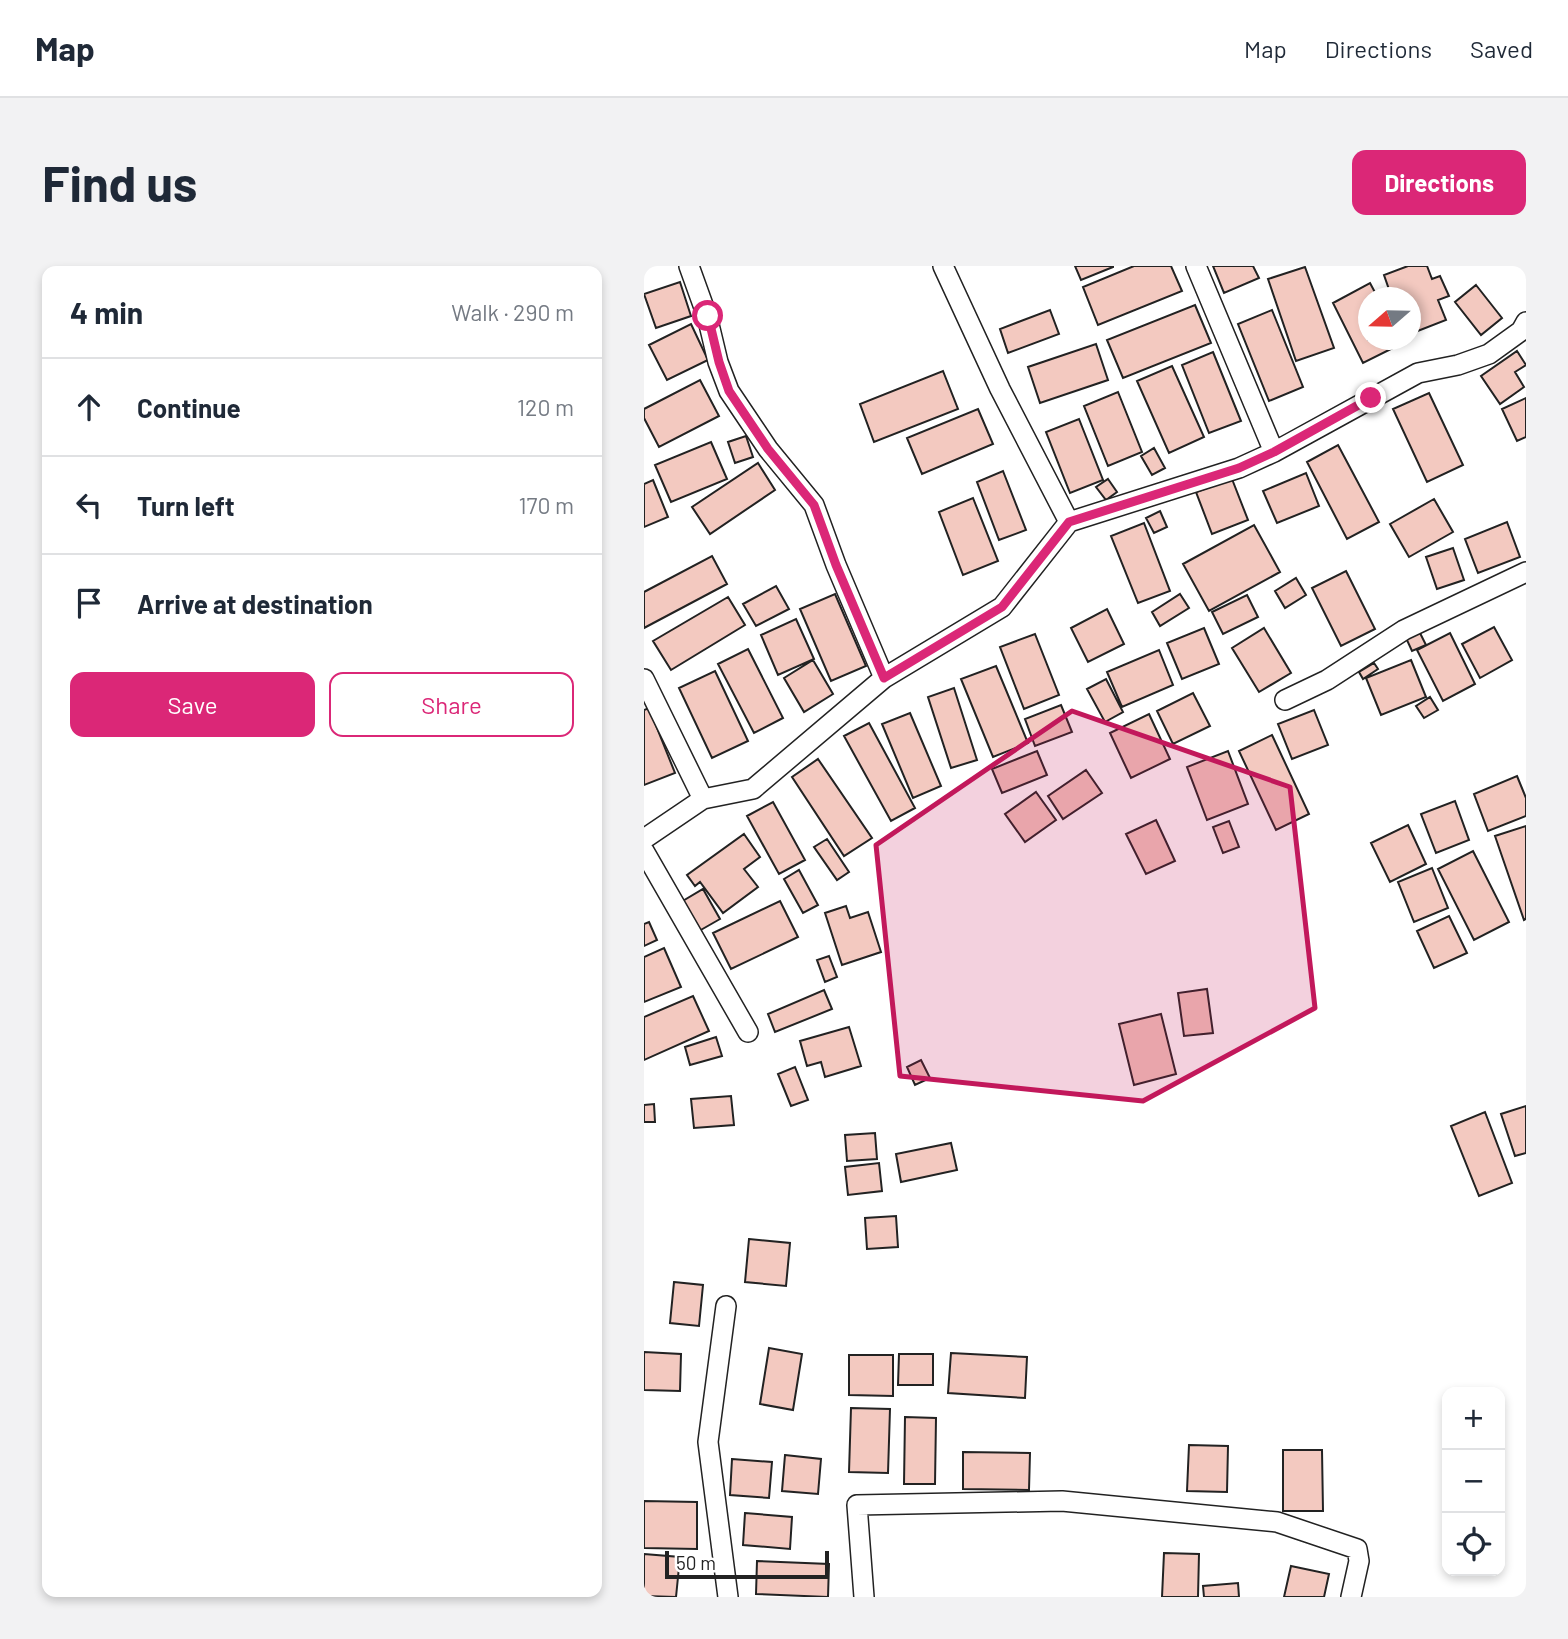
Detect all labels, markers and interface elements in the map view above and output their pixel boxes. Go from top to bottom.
text: Map [35,28,95,68]
text: Map [1244,34,1287,63]
text: Directions [1325,34,1432,63]
text: Saved [1470,34,1533,63]
button: Directions [1352,150,1526,215]
text: Find us [42,153,197,212]
north arrow [1358,287,1421,350]
text: 4 min [70,294,143,330]
text: Walk · 290 m [451,298,574,326]
route start [692,300,723,331]
route end [1355,382,1386,413]
icon: ahead [70,388,108,426]
text: Continue [137,392,241,423]
text: 120 m [517,393,574,421]
icon: left [70,486,108,524]
text: Turn left [137,490,235,521]
text: 170 m [518,491,574,519]
icon: arrive [70,584,108,622]
text: Arrive at destination [137,588,373,619]
button: Save [70,672,315,737]
button: Share [329,672,574,737]
map controls [1442,1387,1505,1576]
button: + [1442,1387,1505,1450]
button: − [1442,1450,1505,1513]
button: locate [1442,1513,1505,1576]
scale bar [665,1548,830,1580]
text: 50 m [676,1551,716,1574]

